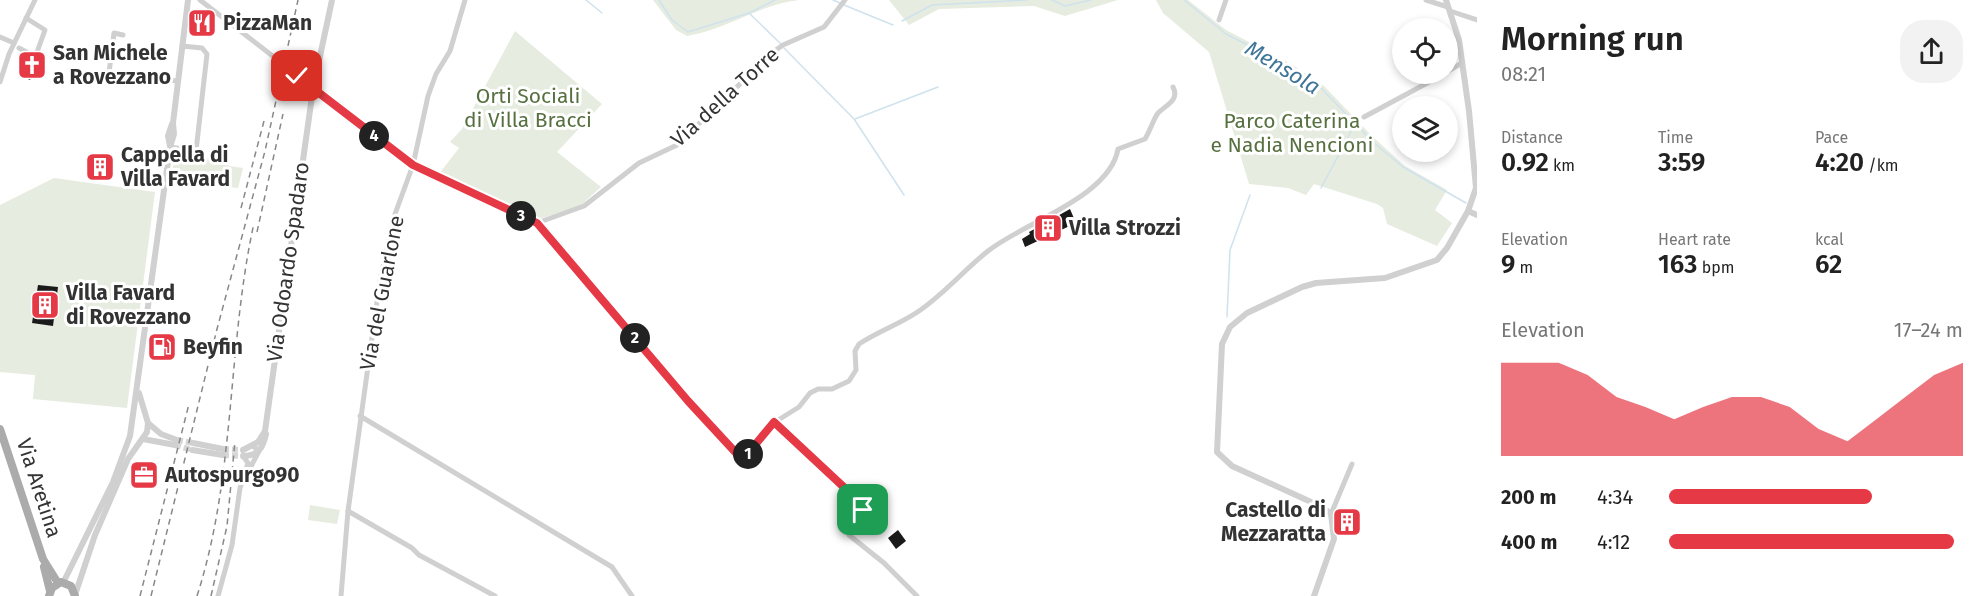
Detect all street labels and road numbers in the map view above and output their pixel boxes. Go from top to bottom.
street label: Via della Torre [665,42,785,152]
street label: Via Odoardo Spadaro [261,160,315,364]
street label: Via del Guarlone [354,213,410,373]
street label: Via Aretina [11,435,67,541]

